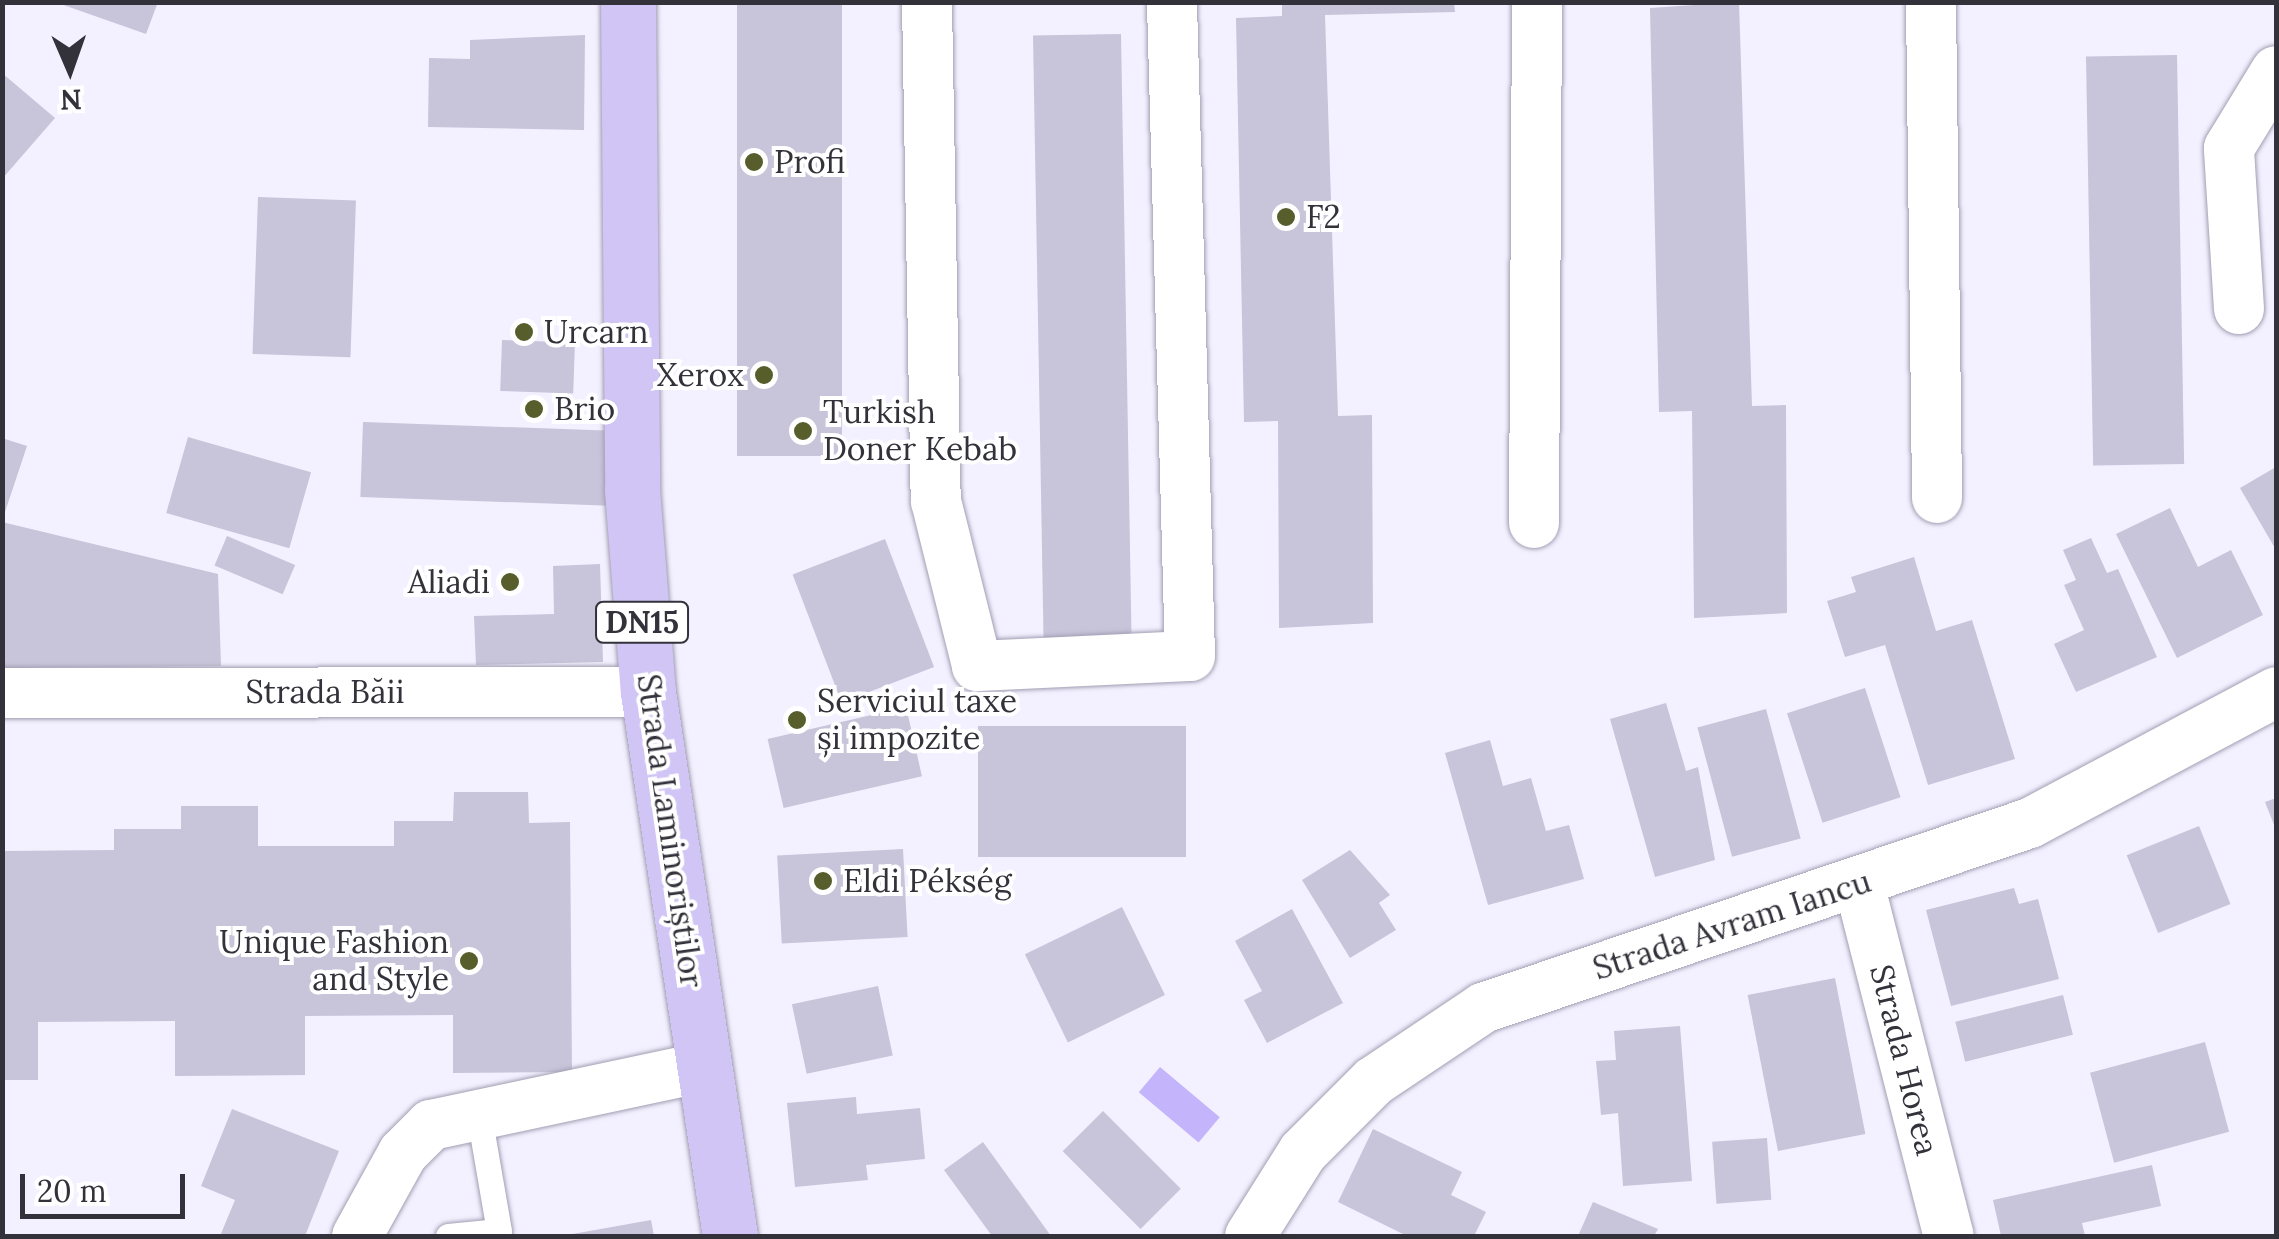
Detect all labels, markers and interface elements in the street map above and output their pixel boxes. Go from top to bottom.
north arrow [20,20,120,120]
text: N [60,82,82,118]
place label: Profi [774,143,846,181]
marker: Profi [743,151,765,173]
place label: F2 [1306,198,1341,236]
marker: F2 [1275,206,1297,228]
place label: Urcarn [544,313,648,351]
marker: Urcarn [513,321,535,343]
place label: Xerox [657,356,744,394]
marker: Xerox [753,364,775,386]
place label: Brio [554,390,615,428]
place label: Turkish Doner Kebab [823,394,1017,469]
marker: Brio [523,398,545,420]
marker: Turkish Doner Kebab [792,420,814,442]
place label: Aliadi [408,563,490,601]
marker: Aliadi [499,571,521,593]
road number: DN15 [594,597,690,647]
street label: Strada Laminoriștilor [629,672,711,990]
street label: Strada Băii [245,673,405,711]
place label: Serviciul taxe și impozite [817,683,1017,758]
marker: Serviciul taxe și impozite [786,709,808,731]
place label: Eldi Pékség [843,862,1012,900]
street label: Strada Avram Iancu [1588,862,1876,988]
marker: Eldi Pékség [812,870,834,892]
place label: Unique Fashion and Style [219,924,449,999]
marker: Unique Fashion and Style [458,950,480,972]
street label: Strada Horea [1862,961,1946,1159]
scale bar [25,1154,190,1216]
text: 20 m [37,1172,106,1210]

